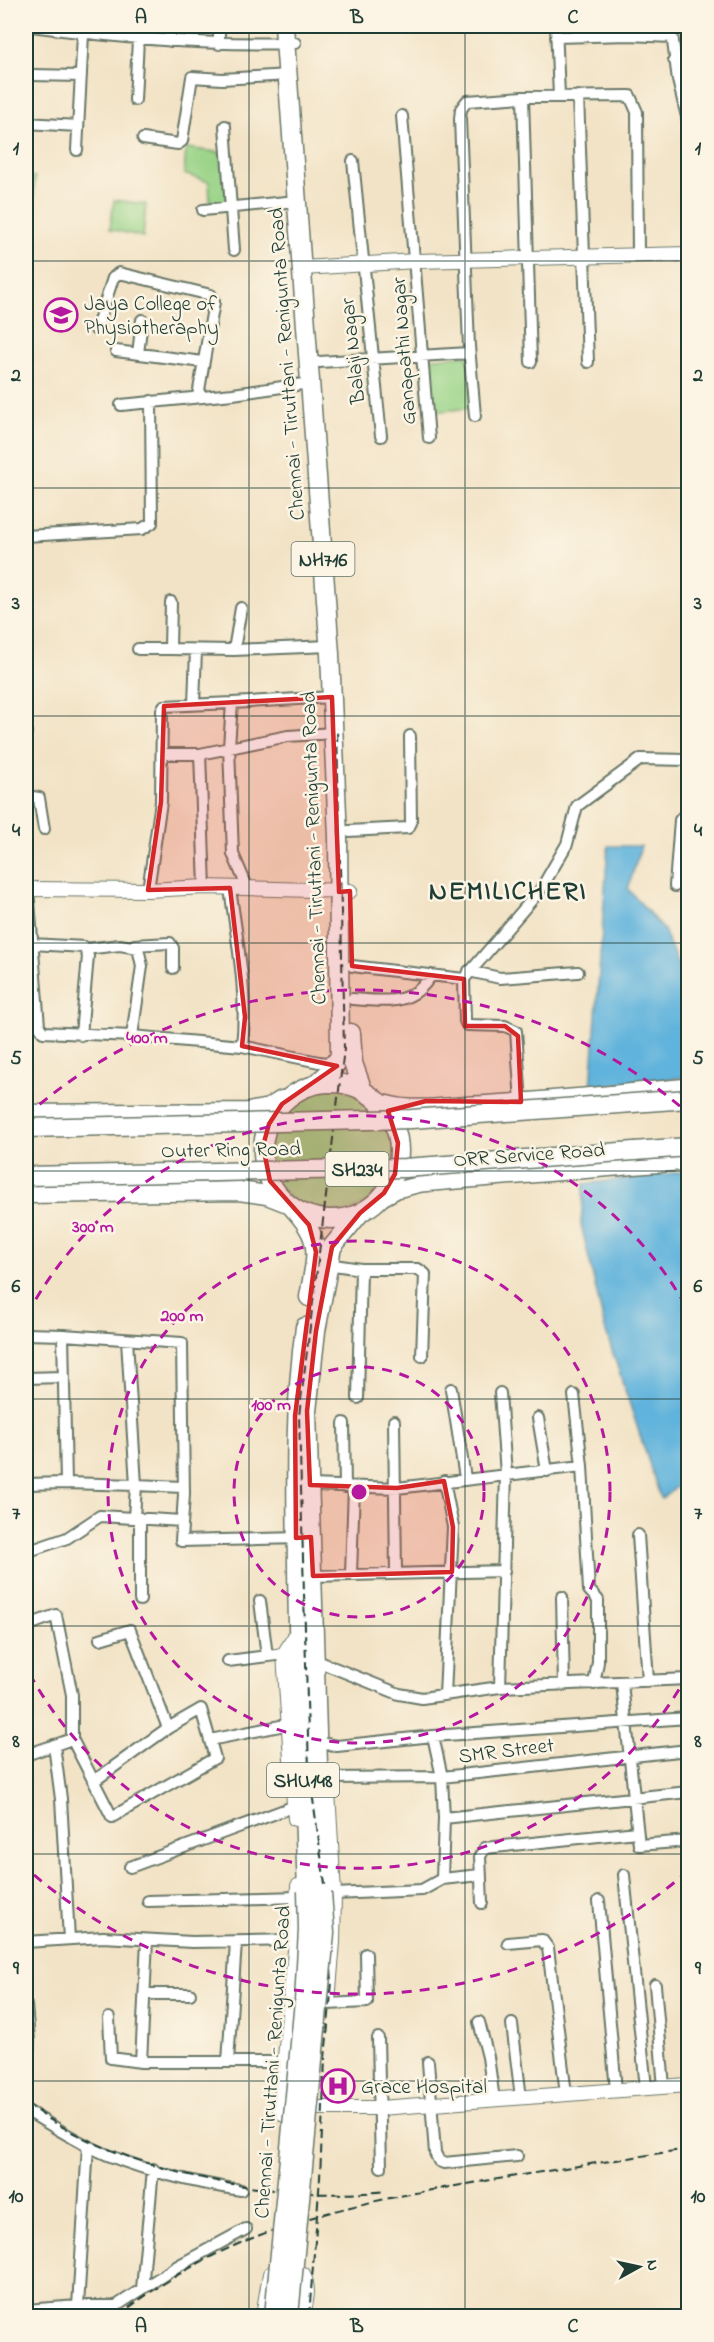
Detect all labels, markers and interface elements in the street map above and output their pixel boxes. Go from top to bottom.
text: A [135,4,147,33]
text: B [349,4,364,33]
text: C [568,4,579,33]
text: 1 [13,135,20,164]
text: 1 [695,135,702,164]
street label: Chennai - Tiruttani - Renigunta Road [262,206,316,521]
street label: Ganapathi Nagar [385,275,427,426]
place label: Jaya College of Physiotheraphy [84,290,219,346]
street label: Balaji Nagar [333,296,377,406]
school or university icon: Jaya College of Physiotheraphy [43,297,79,333]
text: 2 [10,362,21,391]
text: 2 [692,362,703,391]
road number: NH716 [292,542,354,576]
text: 3 [11,590,20,619]
text: 3 [693,590,702,619]
street label: Chennai - Tiruttani - Renigunta Road [295,690,337,1005]
text: 4 [12,817,21,846]
text: 4 [694,817,703,846]
district label: NEMILICHERI [429,873,587,912]
text: 400 m [126,1026,168,1052]
text: 5 [10,1045,22,1074]
text: 5 [692,1045,704,1074]
street label: Outer Ring Road [161,1135,302,1169]
street label: ORR Service Road [452,1136,606,1176]
road number: SH234 [326,1152,388,1186]
text: 300 m [71,1215,114,1241]
text: 6 [12,1273,21,1302]
text: 6 [694,1273,703,1302]
text: 200 m [160,1304,204,1330]
text: 100 m [251,1393,291,1419]
centre of rings [349,1482,369,1502]
text: 7 [12,1500,21,1529]
text: 7 [694,1500,703,1529]
text: 8 [11,1728,20,1757]
text: 8 [693,1728,702,1757]
street label: SMR Street [457,1731,556,1773]
road number: SHU148 [267,1763,339,1797]
street label: Chennai - Tiruttani - Renigunta Road [248,1904,302,2220]
text: 9 [12,1955,20,1984]
text: 9 [694,1955,702,1984]
hospital icon: Grace Hospital [320,2068,356,2104]
place label: Grace Hospital [361,2073,487,2103]
text: 10 [9,2183,24,2212]
text: 10 [691,2183,706,2212]
north arrow [609,2237,669,2297]
text: N [639,2258,665,2272]
text: A [135,2313,147,2342]
text: B [349,2313,364,2342]
text: C [568,2313,579,2342]

